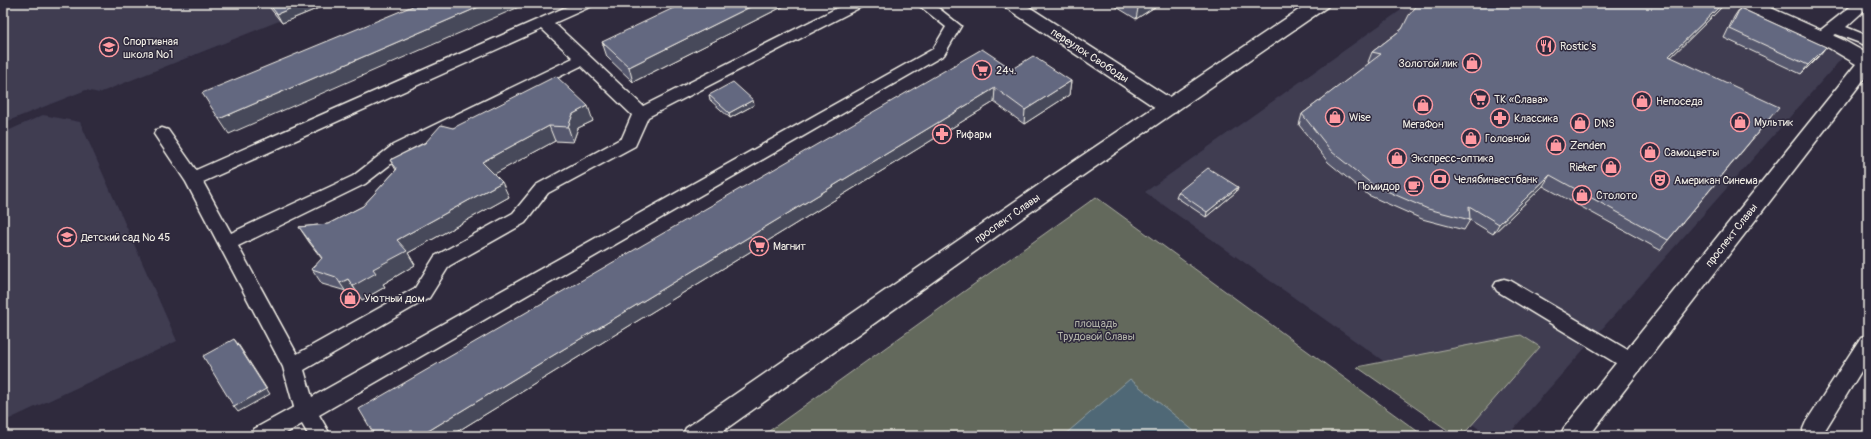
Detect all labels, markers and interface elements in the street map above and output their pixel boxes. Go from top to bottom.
street label: переулок Свободы [1048,25,1131,85]
place label: Спортивная школа №1 [123,35,178,61]
restaurant icon: Rostiс's [1535,35,1557,57]
school or university icon: Спортивная школа №1 [98,36,120,58]
place label: Rostiс's [1560,40,1596,53]
shop icon: Золотой лик [1461,52,1483,74]
place label: Золотой лик [1398,57,1458,70]
supermarket icon: 24ч. [971,59,993,81]
place label: 24ч. [996,64,1017,77]
supermarket icon: ТК «Слава» [1469,88,1491,110]
shop icon: Непоседа [1631,90,1653,112]
place label: ТК «Слава» [1494,93,1549,106]
shop icon: МегаФон [1412,94,1434,116]
place label: Непоседа [1656,95,1703,108]
shop icon: Wise [1324,106,1346,128]
pharmacy icon: Классика [1489,107,1511,129]
place label: Wise [1349,111,1371,124]
shop icon: Мультик [1729,111,1751,133]
place label: Классика [1514,112,1558,125]
shop icon: DNS [1569,112,1591,134]
place label: Мультик [1754,116,1794,129]
place label: DNS [1594,117,1615,130]
place label: МегаФон [1403,118,1443,131]
pharmacy icon: Рифарм [931,123,953,145]
shop icon: Головной [1460,127,1482,149]
place label: Рифарм [956,128,992,141]
place label: Головной [1485,132,1530,145]
shop icon: Zenden [1545,134,1567,156]
place label: Zenden [1570,139,1606,152]
shop icon: Самоцветы [1639,141,1661,163]
place label: Самоцветы [1664,146,1719,159]
shop icon: Экспресс-оптика [1386,147,1408,169]
place label: Экспресс-оптика [1411,152,1494,165]
shop icon: Rieker [1600,156,1622,178]
place label: Rieker [1569,161,1597,174]
bank icon: Челябинвестбанк [1429,168,1451,190]
theatre icon: Американ Синема [1649,169,1671,191]
place label: Челябинвестбанк [1454,173,1538,186]
place label: Американ Синема [1674,174,1758,187]
cafe icon: Помидор [1403,175,1425,197]
place label: Помидор [1358,180,1400,193]
shop icon: Столото [1571,184,1593,206]
place label: Столото [1596,189,1637,202]
street label: проспект Славы [972,191,1043,246]
street label: проспект Славы [1703,201,1760,270]
school or university icon: Детский сад № 45 [56,226,78,248]
place label: Детский сад № 45 [80,231,170,244]
supermarket icon: Магнит [748,235,770,257]
place label: Магнит [773,240,806,253]
shop icon: Уютный дом [339,287,361,309]
place label: Уютный дом [364,292,425,305]
park label: площадь Трудовой Славы [1057,317,1135,343]

